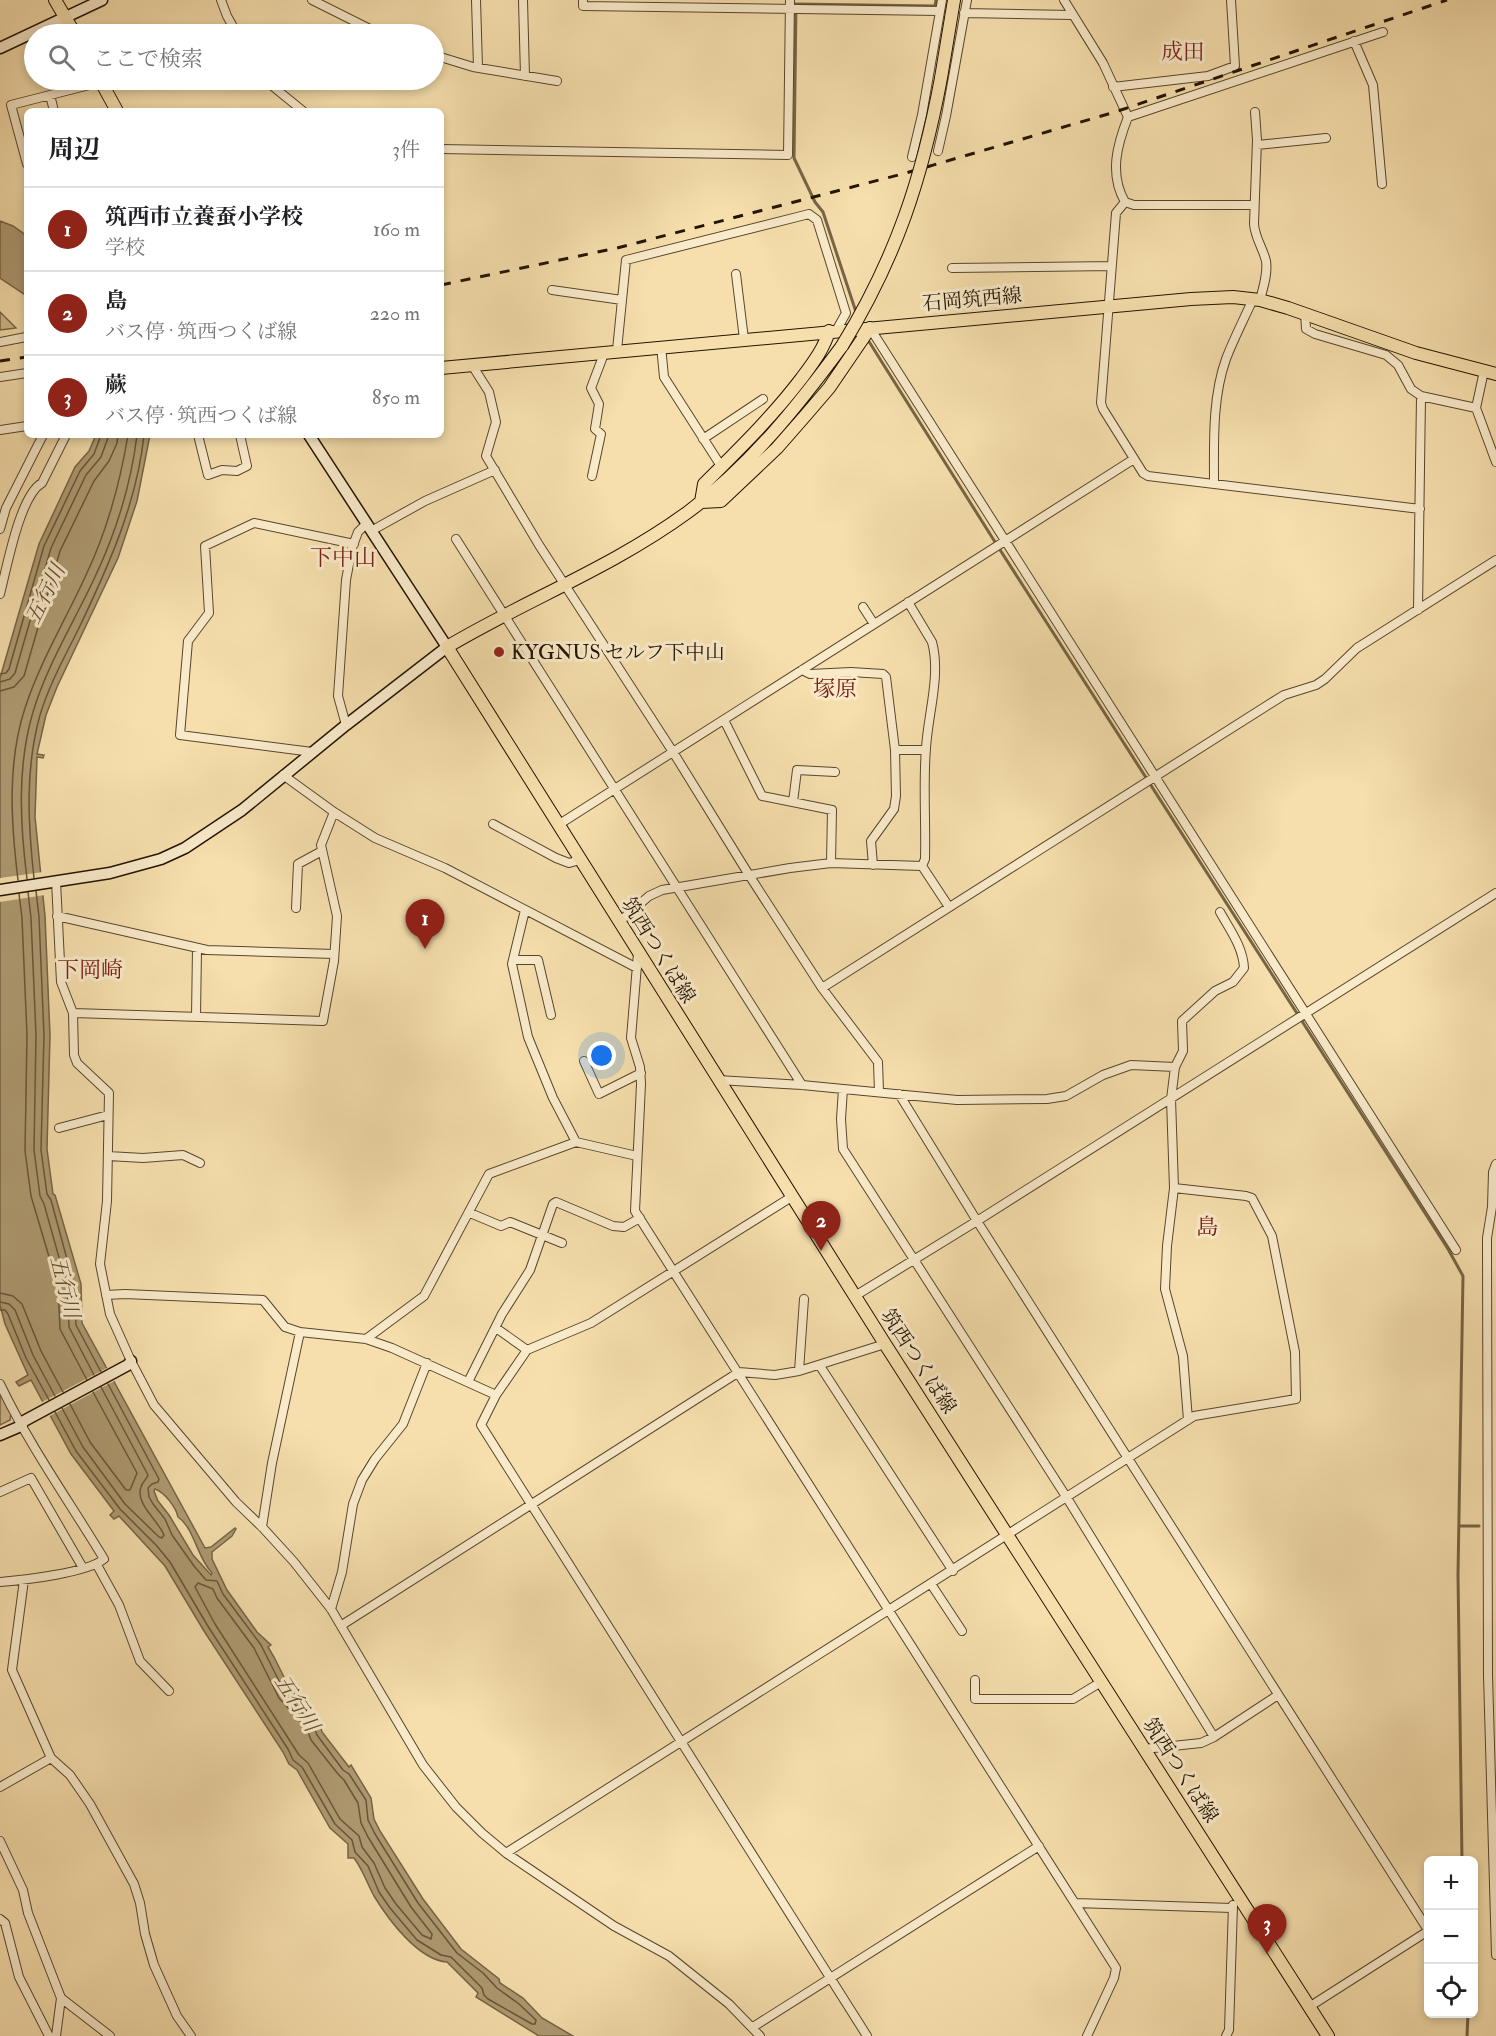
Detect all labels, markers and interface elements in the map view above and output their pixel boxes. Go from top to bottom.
search box [24,24,444,90]
district label: 成田 [1161,38,1205,66]
icon: search [45,41,78,74]
text: ここで検索 [93,45,203,73]
text: 周辺 [48,134,100,166]
text: 3件 [392,137,420,162]
text: 筑西市立養蚕小学校 [105,203,303,231]
text: 1 [64,217,71,242]
text: 160 m [373,217,420,242]
text: 学校 [105,235,145,260]
street label: 石岡筑西線 [921,283,1023,316]
text: 島 [105,287,127,315]
text: 2 [62,301,73,326]
text: 220 m [370,301,420,326]
text: バス停 · 筑西つくば線 [105,319,297,344]
text: 蕨 [105,371,127,399]
text: 3 [64,385,71,410]
text: 850 m [372,385,420,410]
text: バス停 · 筑西つくば線 [105,403,297,428]
district label: 下中山 [310,544,376,572]
water label: 五行川 [20,558,72,628]
place label: KYGNUS セルフ下中山 [511,640,725,665]
marker: KYGNUS セルフ下中山 [492,645,506,659]
district label: 塚原 [813,675,857,703]
street label: 筑西つくば線 [616,893,701,1008]
pin: 1 [406,900,444,949]
district label: 下岡崎 [57,956,123,984]
your location [587,1041,616,1070]
pin: 2 [802,1202,840,1251]
district label: 島 [1196,1213,1218,1241]
water label: 五行川 [44,1253,86,1323]
street label: 筑西つくば線 [875,1304,962,1418]
water label: 五行川 [268,1670,326,1739]
street label: 筑西つくば線 [1137,1713,1224,1827]
map controls [1424,1856,1478,2018]
button: + [1424,1856,1478,1910]
pin: 3 [1248,1904,1286,1954]
button: − [1424,1910,1478,1964]
button: locate [1424,1964,1478,2018]

